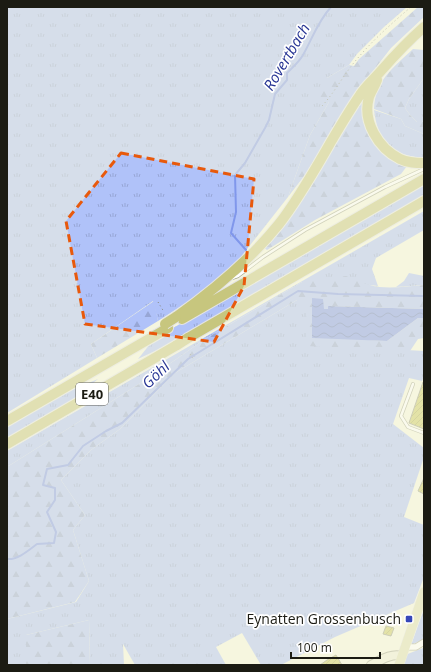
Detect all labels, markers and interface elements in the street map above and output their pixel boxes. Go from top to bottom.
water label: Rovertbach [258,19,314,94]
water label: Göhl [137,355,174,392]
road number: E40 [76,383,108,405]
place label: Eynatten Grossenbusch [247,609,401,628]
marker: Eynatten Grossenbusch [404,614,414,624]
scale bar [291,634,380,660]
text: 100 m [297,639,332,656]

